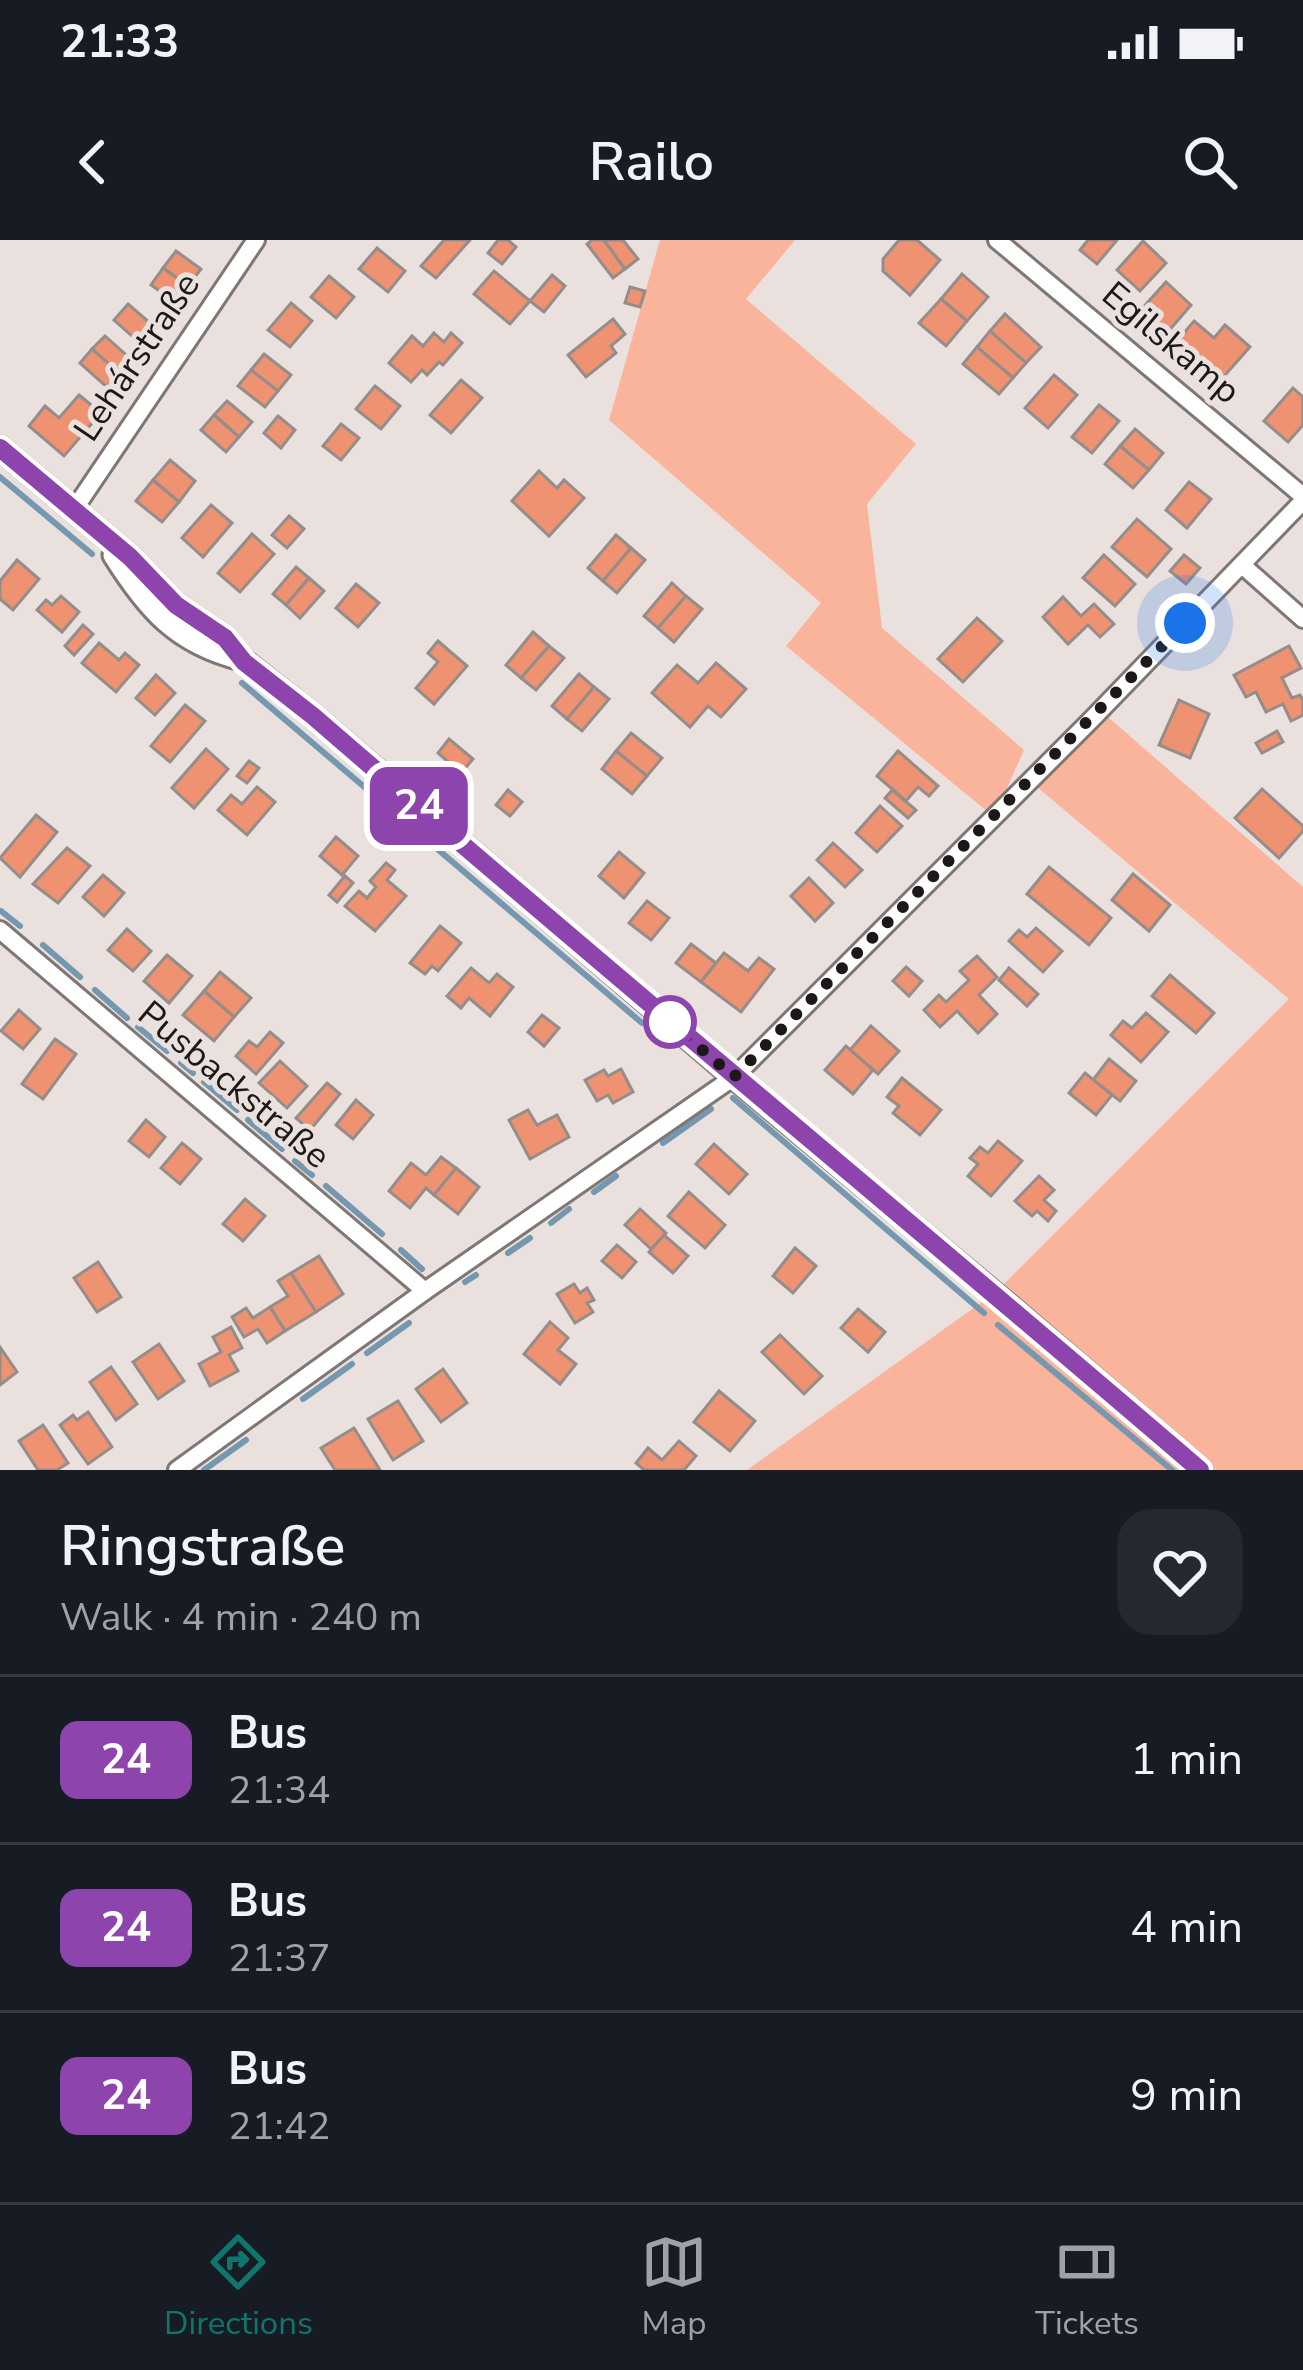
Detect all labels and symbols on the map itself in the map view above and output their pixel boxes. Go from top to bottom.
street label: Lehárstraße [63,263,211,451]
street label: Egilskamp [1091,271,1251,415]
your location [1155,593,1215,653]
line badge: 24 [365,767,473,845]
street label: Pusbackstraße [127,990,341,1180]
unlabelled marker [645,997,695,1047]

